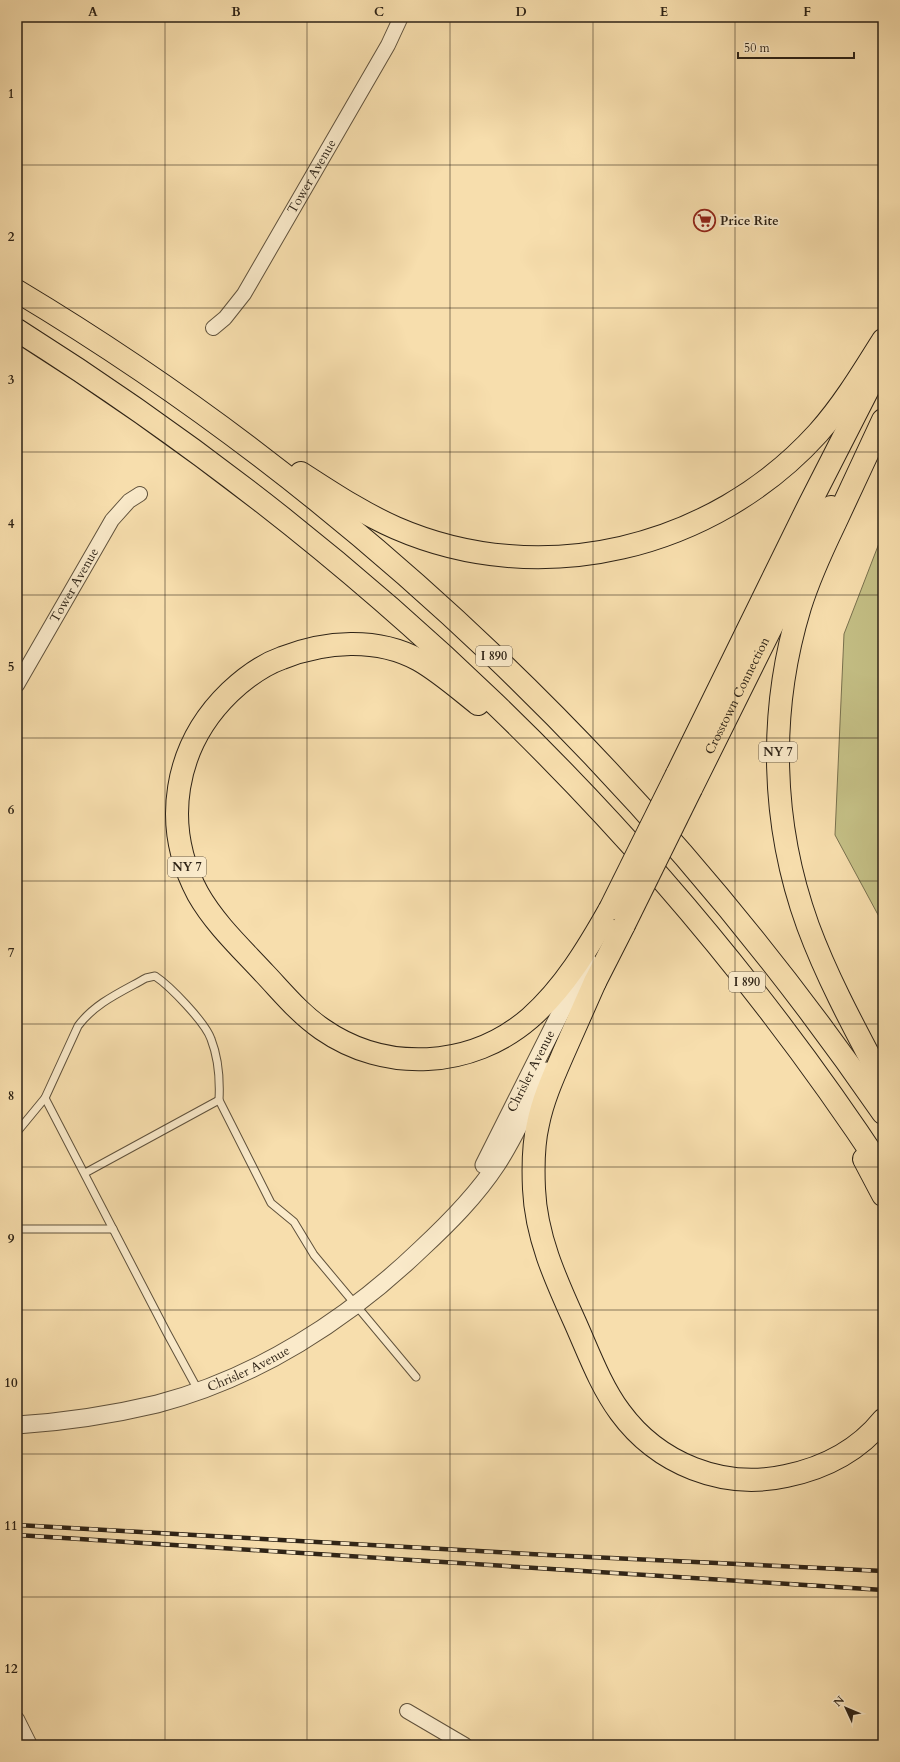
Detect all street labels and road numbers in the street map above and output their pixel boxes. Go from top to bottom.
street label: Tower Avenue [283,136,341,217]
street label: Tower Avenue [46,545,103,626]
street label: Crosstown Connection [701,634,774,757]
road number: I 890 [476,646,512,666]
road number: NY 7 [759,742,797,762]
road number: NY 7 [168,857,206,877]
road number: I 890 [729,972,765,992]
street label: Chrisler Avenue [503,1027,559,1115]
street label: Chrisler Avenue [205,1341,293,1396]

